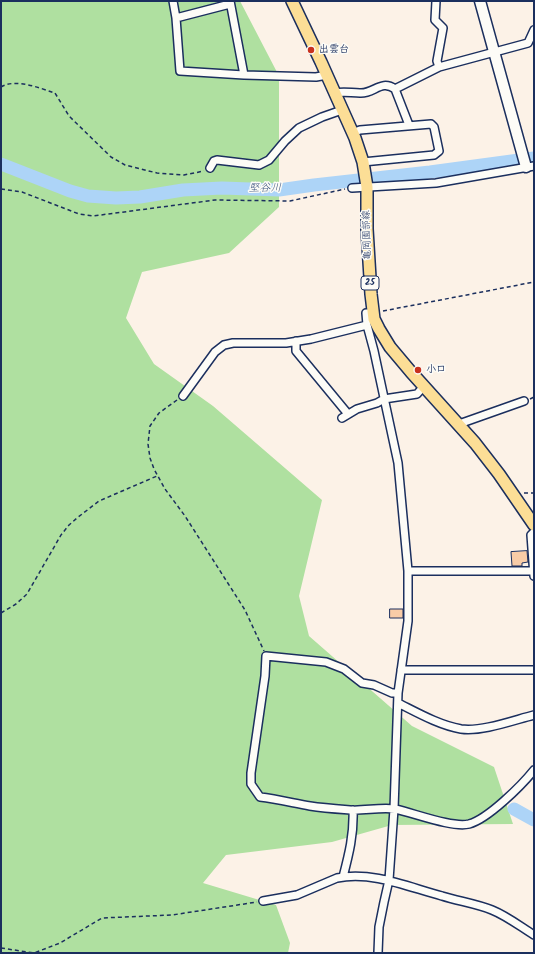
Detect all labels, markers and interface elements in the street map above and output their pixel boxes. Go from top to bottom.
place label: 出雲台 [319,44,349,56]
marker: 出雲台 [306,45,316,55]
water label: 堅谷川 [249,182,281,196]
street label: 亀岡園部線 [361,210,375,260]
road number: 25 [361,276,379,290]
place label: 小口 [426,364,446,376]
marker: 小口 [413,365,423,375]

